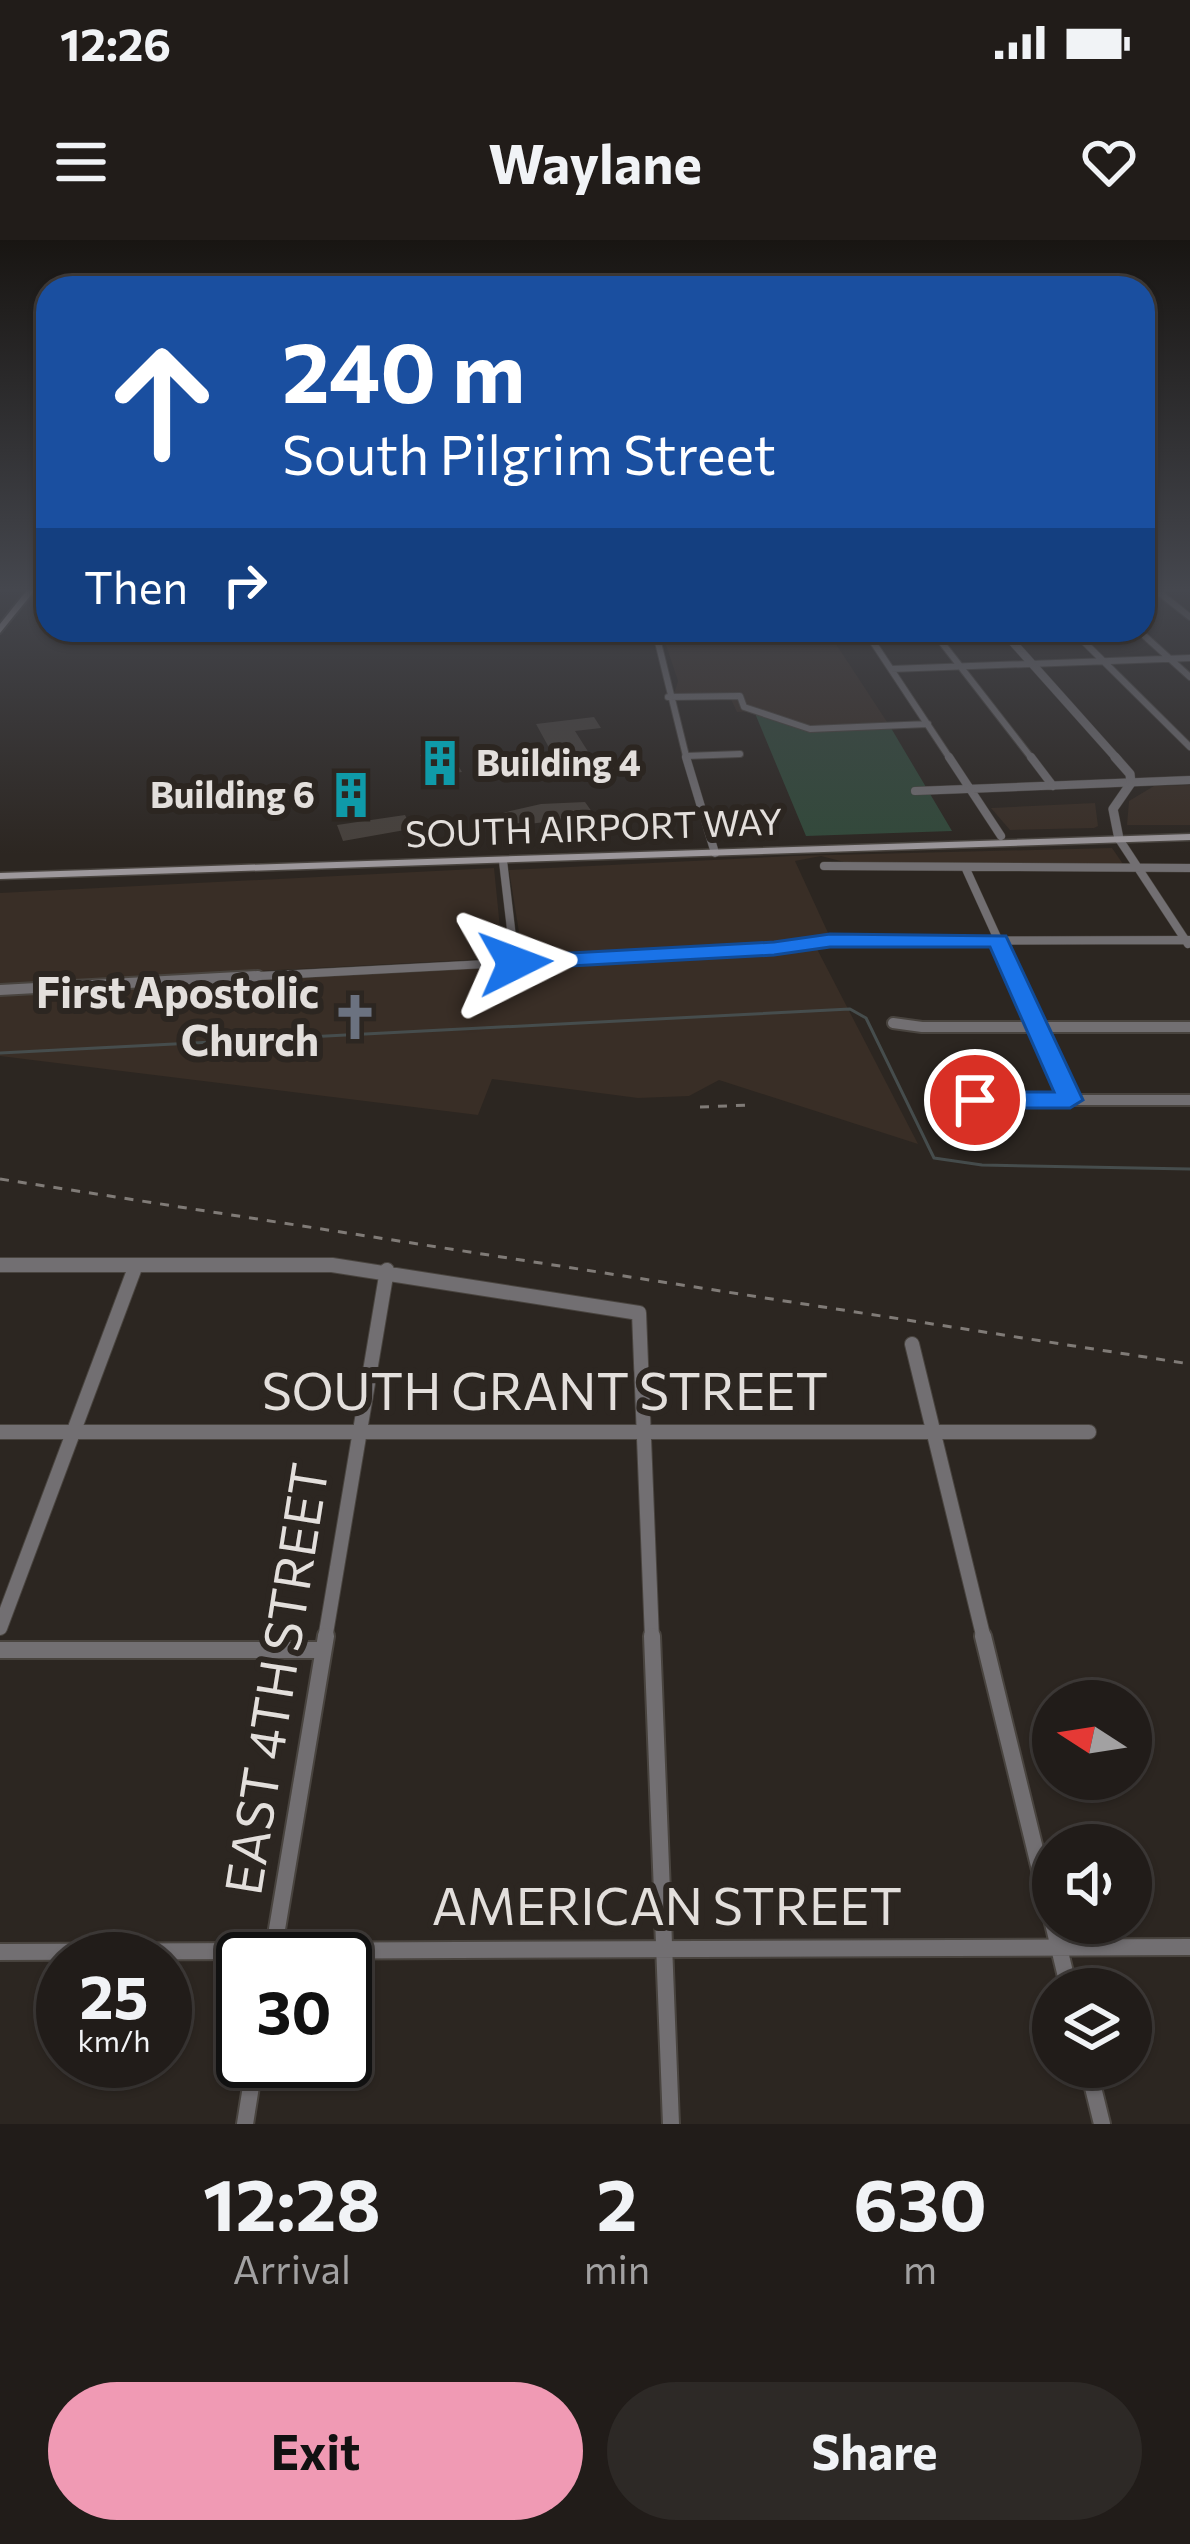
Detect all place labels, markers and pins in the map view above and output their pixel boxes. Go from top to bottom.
building icon: Building 4 [415,738,465,788]
place label: Building 4 [476,739,641,783]
building icon: Building 6 [326,770,376,820]
place label: Building 6 [150,771,315,815]
place label: First Apostolic Church [36,965,319,1065]
church icon: First Apostolic Church [330,992,380,1042]
pin [924,1049,1026,1151]

